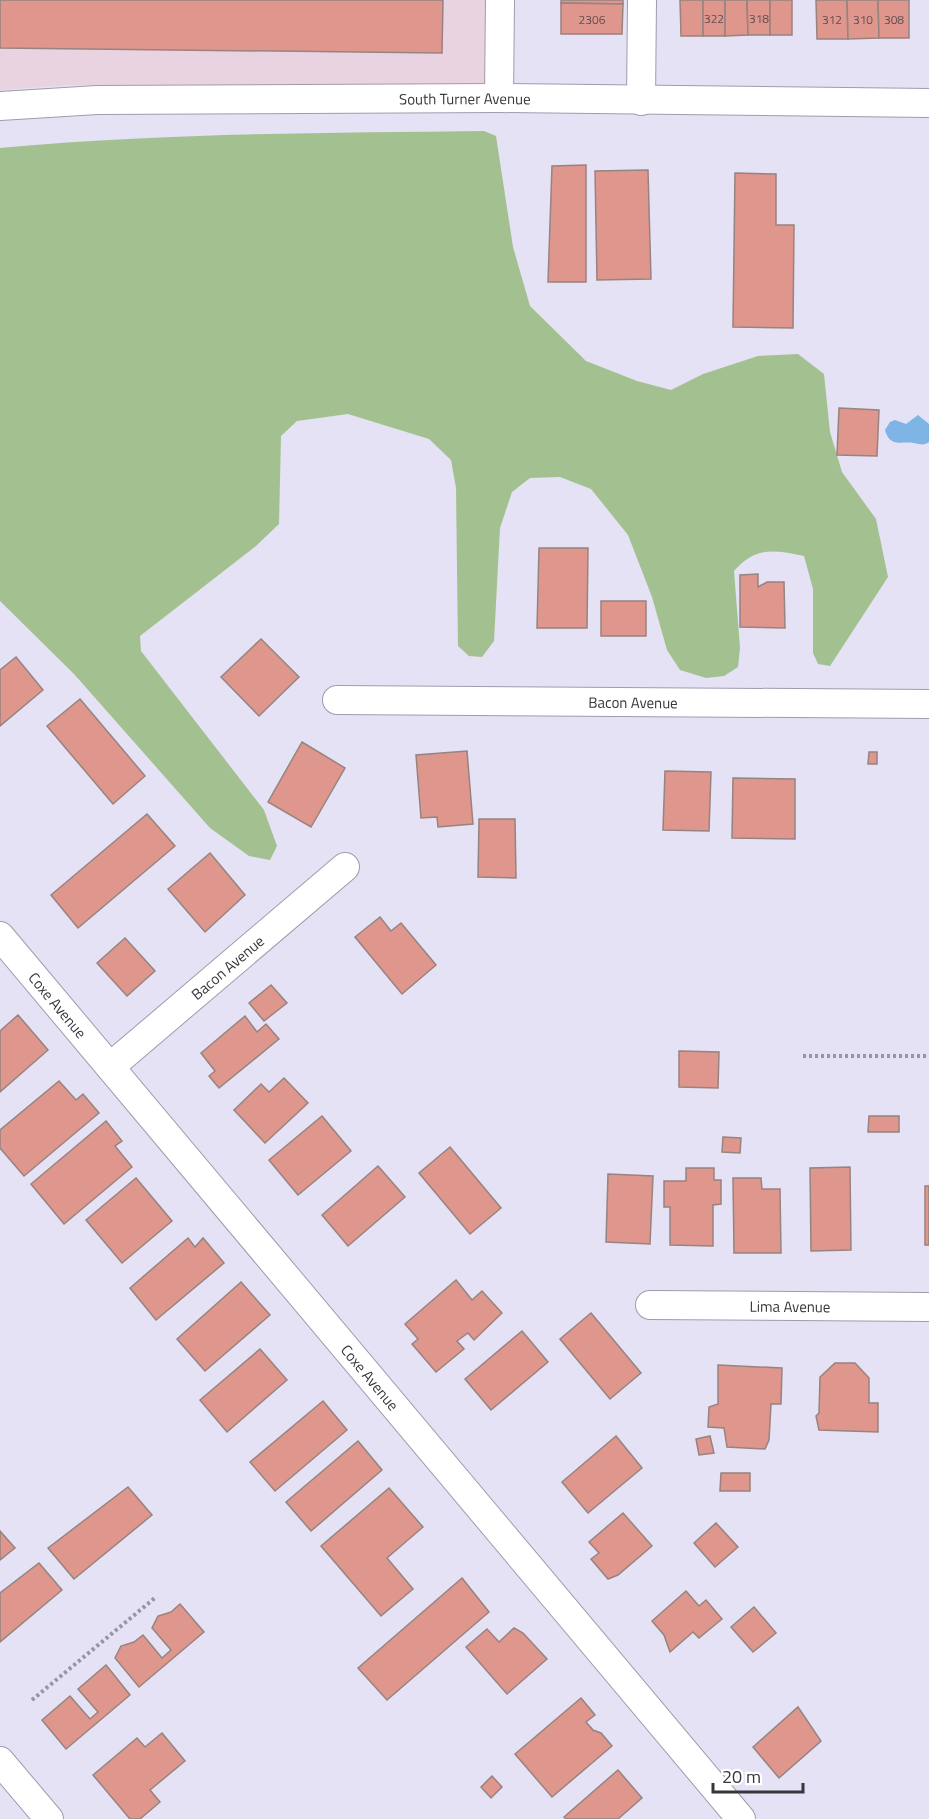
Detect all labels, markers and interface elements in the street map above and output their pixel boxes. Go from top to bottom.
house number: 322 [704,9,724,28]
house number: 318 [749,9,769,28]
house number: 2306 [579,10,606,29]
house number: 312 [822,10,842,29]
house number: 310 [853,10,873,29]
house number: 308 [884,10,904,29]
street label: South Turner Avenue [399,86,531,110]
street label: Bacon Avenue [588,690,678,714]
street label: Bacon Avenue [186,929,269,1005]
street label: Coxe Avenue [23,967,92,1043]
street label: Lima Avenue [750,1294,830,1318]
street label: Coxe Avenue [336,1339,405,1415]
scale bar [713,1756,803,1794]
text: 20 m [722,1763,761,1790]

